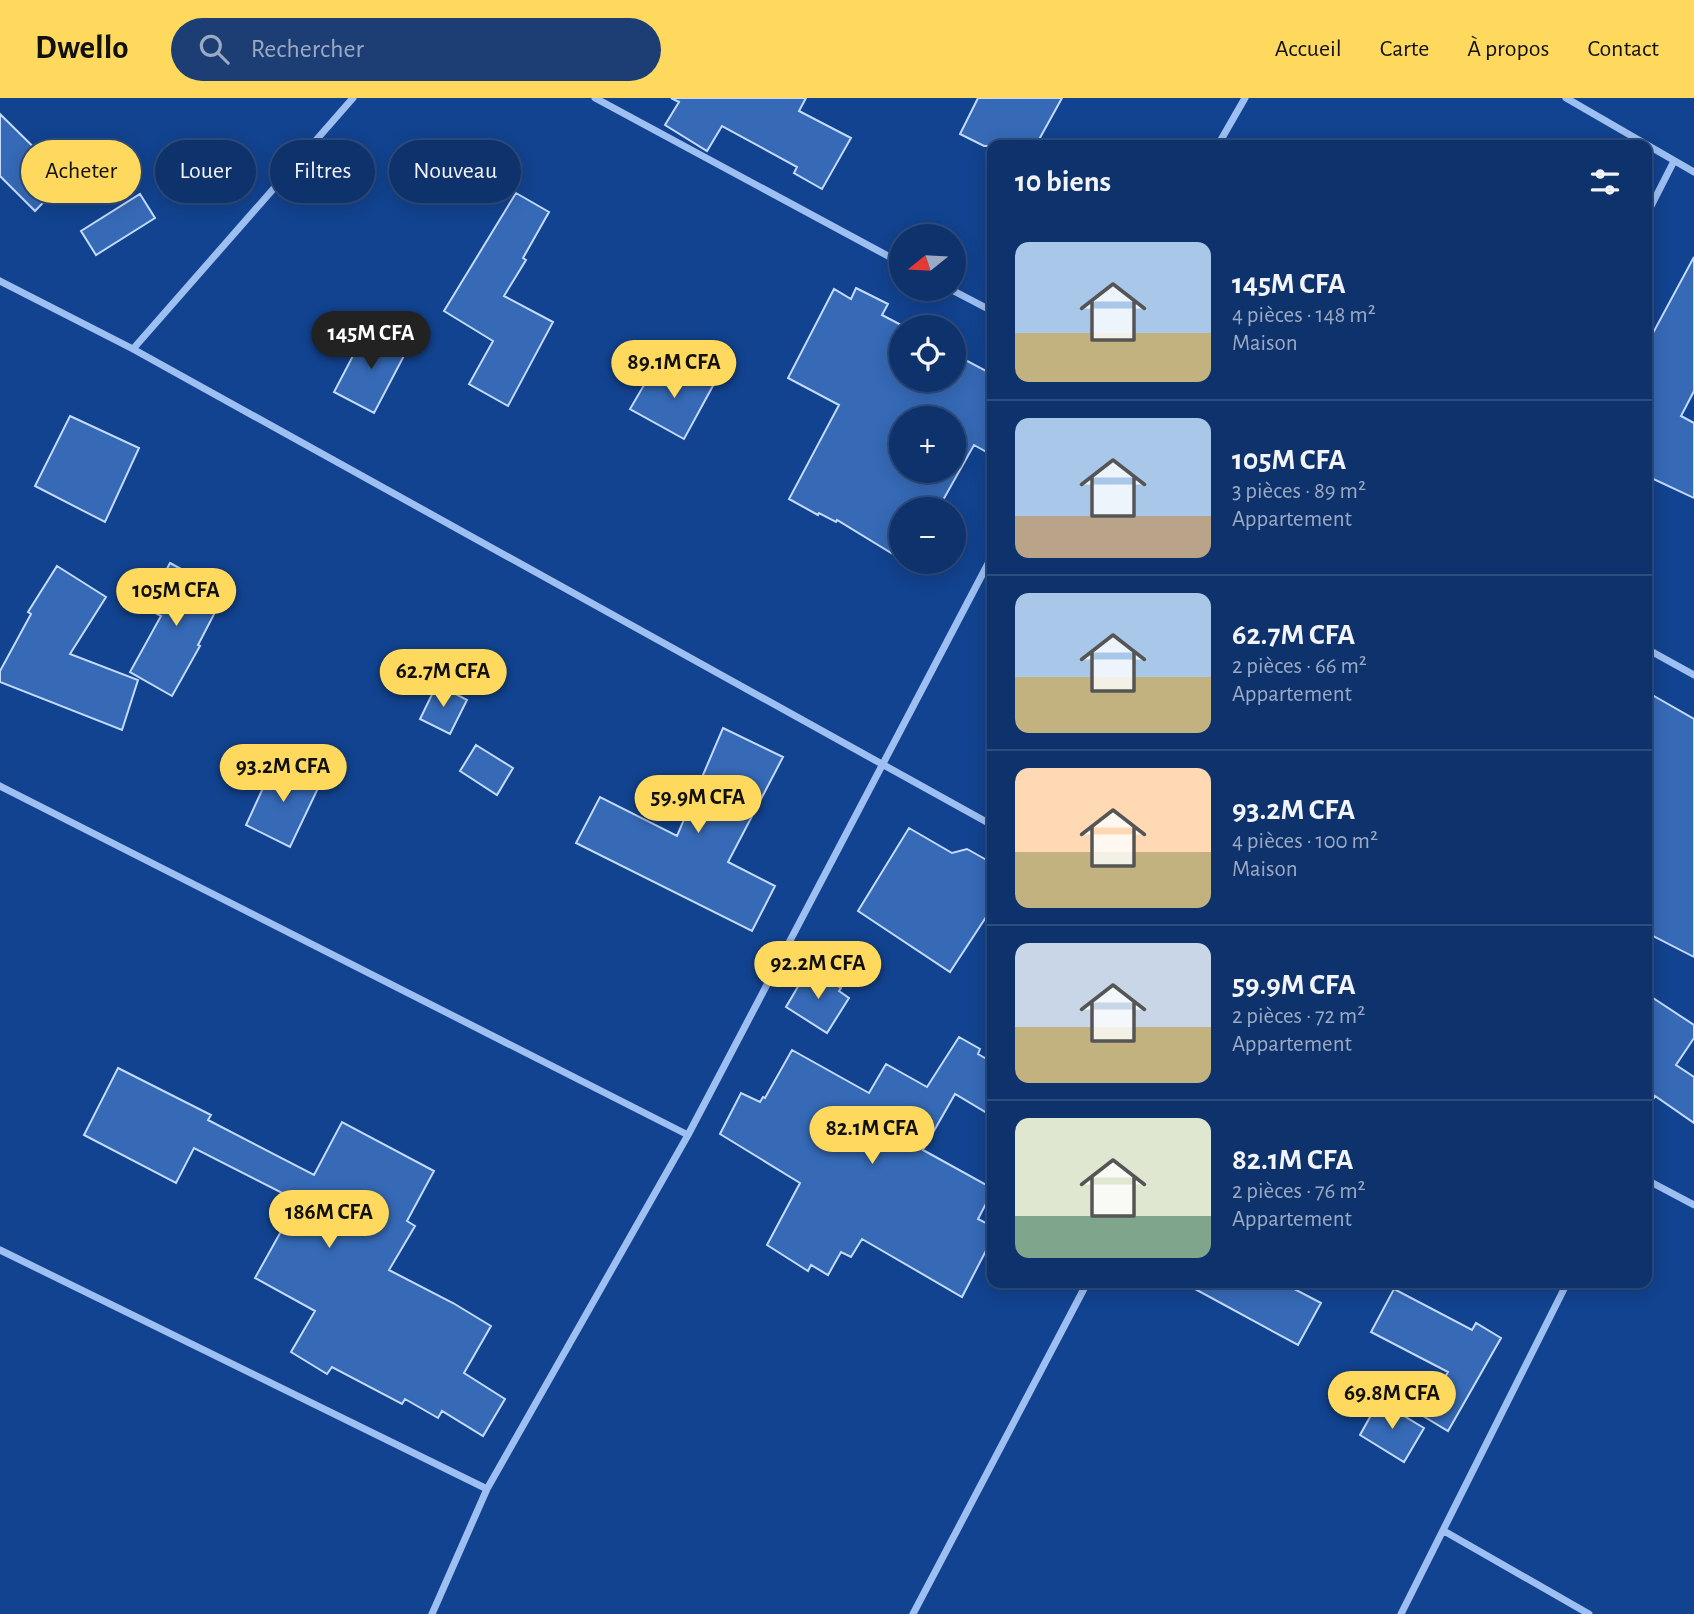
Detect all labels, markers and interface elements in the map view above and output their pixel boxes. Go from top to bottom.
search box [171,18,661,81]
icon: search [195,30,233,68]
text: Dwello [35,32,129,65]
text: Rechercher [251,36,364,62]
text: Accueil [1275,37,1342,61]
text: Carte [1380,37,1429,61]
text: À propos [1467,37,1549,61]
text: Contact [1587,37,1659,61]
chip: Acheter [21,140,141,203]
chip: Louer [155,140,256,203]
chip: Filtres [270,140,375,203]
chip: Nouveau [389,140,521,203]
icon: filters [1586,163,1624,201]
text: 10 biens [1015,167,1111,197]
north arrow [889,224,966,301]
map controls [889,224,966,574]
text: 145M CFA [1232,269,1346,299]
icon: home [1071,270,1155,354]
text: 4 pièces · 148 m² [1232,304,1376,327]
pin: 145M CFA [299,312,443,371]
button: locate [889,315,966,392]
text: 145M CFA [327,322,415,345]
text: Maison [1232,332,1298,355]
pin: 89.1M CFA [594,341,754,400]
text: 89.1M CFA [627,351,721,374]
button: + [889,406,966,483]
text: 105M CFA [1232,445,1346,475]
icon: home [1071,446,1155,530]
text: 3 pièces · 89 m² [1232,480,1366,503]
button: − [889,497,966,574]
text: Appartement [1232,508,1352,531]
pin: 105M CFA [104,568,248,628]
text: 105M CFA [132,579,220,602]
text: 62.7M CFA [1232,620,1355,650]
icon: home [1071,621,1155,705]
pin: 62.7M CFA [363,650,523,709]
text: 2 pièces · 66 m² [1232,655,1367,678]
text: 62.7M CFA [396,660,490,683]
text: Appartement [1232,683,1352,706]
pin: 93.2M CFA [203,744,363,804]
text: 93.2M CFA [236,755,330,778]
pin: 59.9M CFA [618,776,778,835]
text: 59.9M CFA [651,786,745,809]
text: 93.2M CFA [1232,795,1355,825]
icon: home [1071,796,1155,880]
text: 4 pièces · 100 m² [1232,830,1378,853]
text: Maison [1232,858,1298,881]
pin: 92.2M CFA [738,942,898,1001]
text: 92.2M CFA [770,952,866,975]
text: 59.9M CFA [1232,970,1356,1000]
icon: home [1071,971,1155,1055]
text: 2 pièces · 72 m² [1232,1005,1365,1028]
text: Appartement [1232,1033,1352,1056]
pin: 82.1M CFA [792,1107,952,1166]
text: 82.1M CFA [825,1117,919,1140]
text: 82.1M CFA [1232,1145,1353,1175]
icon: home [1071,1146,1155,1230]
text: 2 pièces · 76 m² [1232,1180,1366,1203]
pin: 186M CFA [257,1190,401,1250]
text: 186M CFA [285,1201,373,1224]
text: Appartement [1232,1208,1352,1231]
pin: 69.8M CFA [1312,1372,1472,1431]
text: 69.8M CFA [1344,1382,1440,1405]

